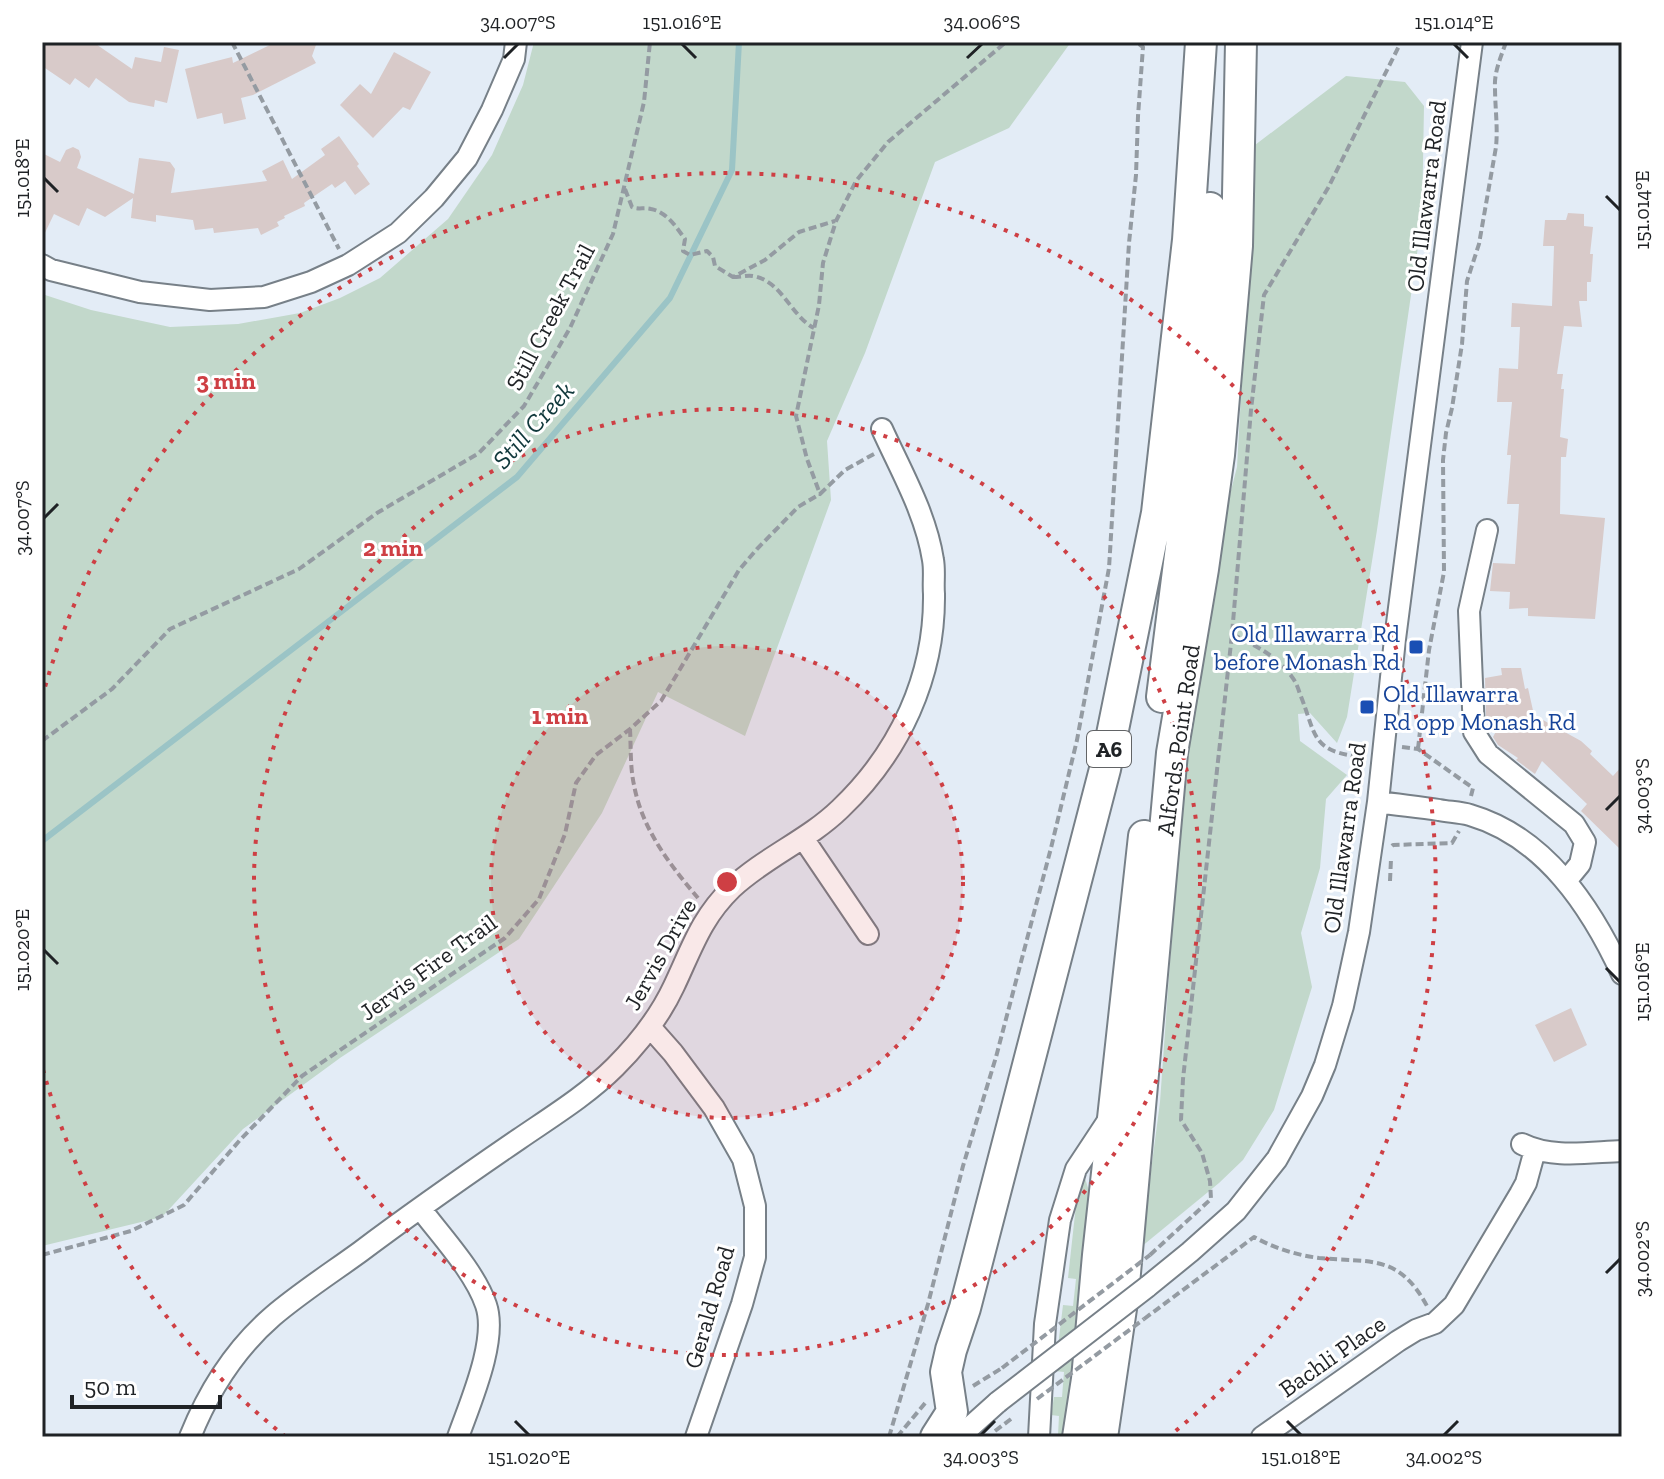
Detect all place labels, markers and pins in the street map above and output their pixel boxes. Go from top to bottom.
place label: Old Illawarra Rd before Monash Rd [1213,619,1400,676]
marker: Old Illawarra Rd before Monash Rd [1407,638,1425,656]
place label: Old Illawarra Rd opp Monash Rd [1383,679,1576,736]
marker: Old Illawarra Rd opp Monash Rd [1358,698,1376,716]
centre of rings [713,868,741,896]

